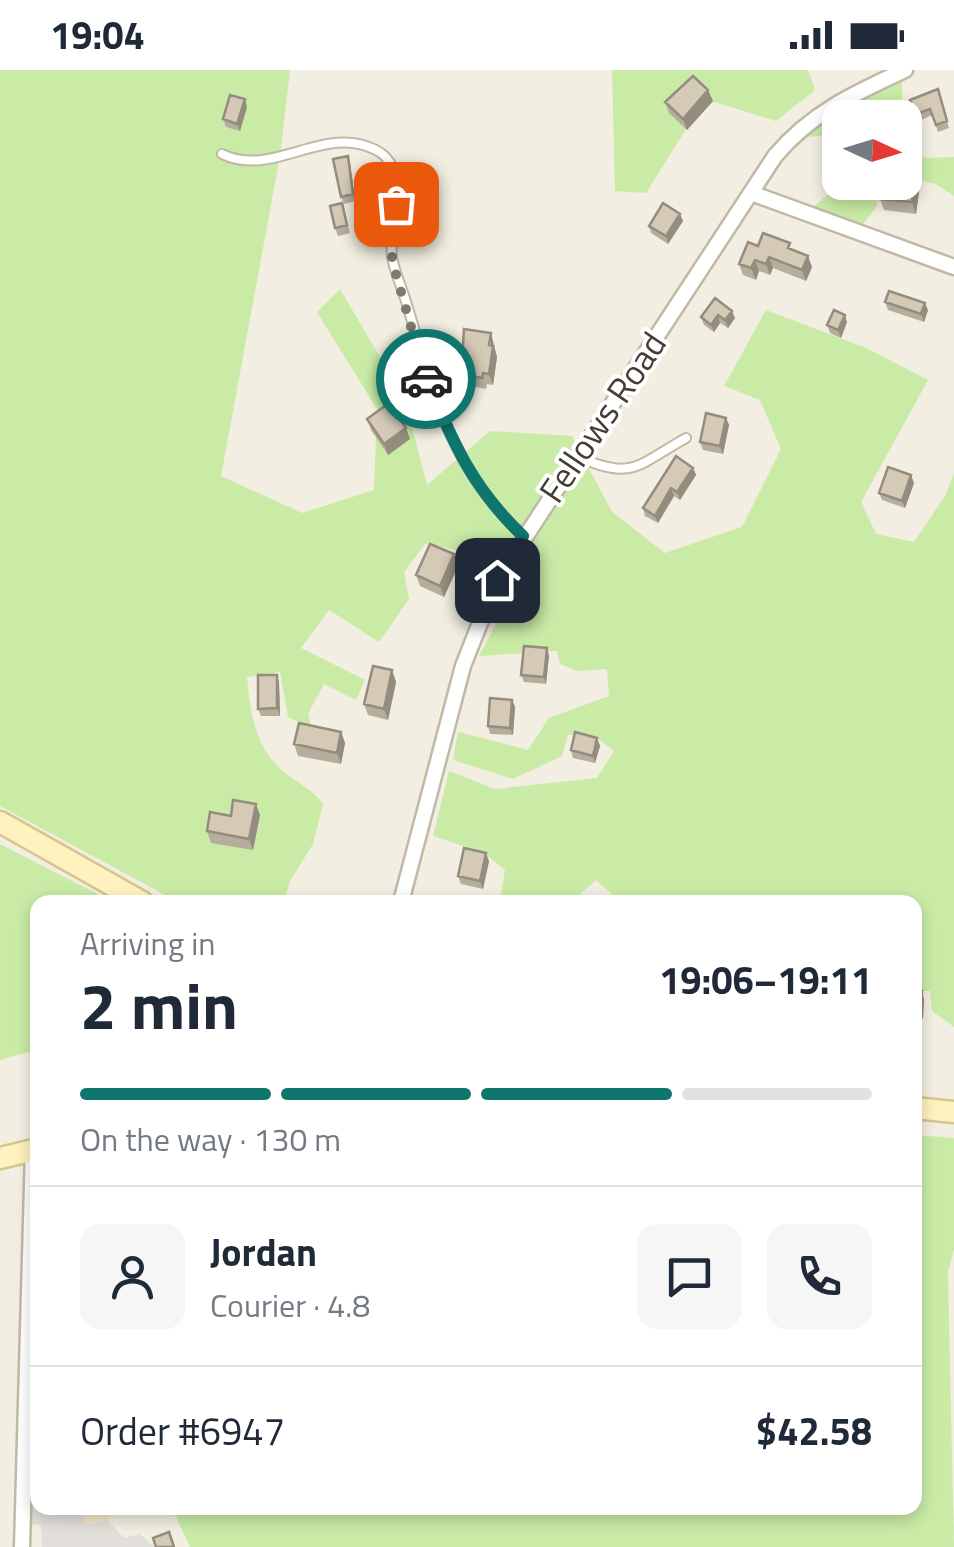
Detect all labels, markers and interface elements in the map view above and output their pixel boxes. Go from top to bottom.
text: 19:04 [50,6,145,64]
north arrow [822,100,922,200]
map controls [822,100,922,200]
pin [354,162,439,247]
icon: bag [369,177,424,232]
street label: Fellows Road [525,321,679,513]
courier [376,329,476,429]
icon: car [399,352,454,407]
pin [455,538,540,623]
icon: home [470,553,525,608]
text: Arriving in [80,919,216,967]
text: 19:06–19:11 [659,951,872,1009]
text: 2 min [80,955,238,1054]
text: On the way · 130 m [80,1115,341,1163]
text: Jordan [210,1223,317,1281]
button: person [80,1224,185,1329]
button: chat [637,1224,742,1329]
button: phone [767,1224,872,1329]
text: Courier · 4.8 [210,1281,370,1329]
text: Order #6947 [80,1402,285,1460]
text: $42.58 [756,1402,872,1460]

